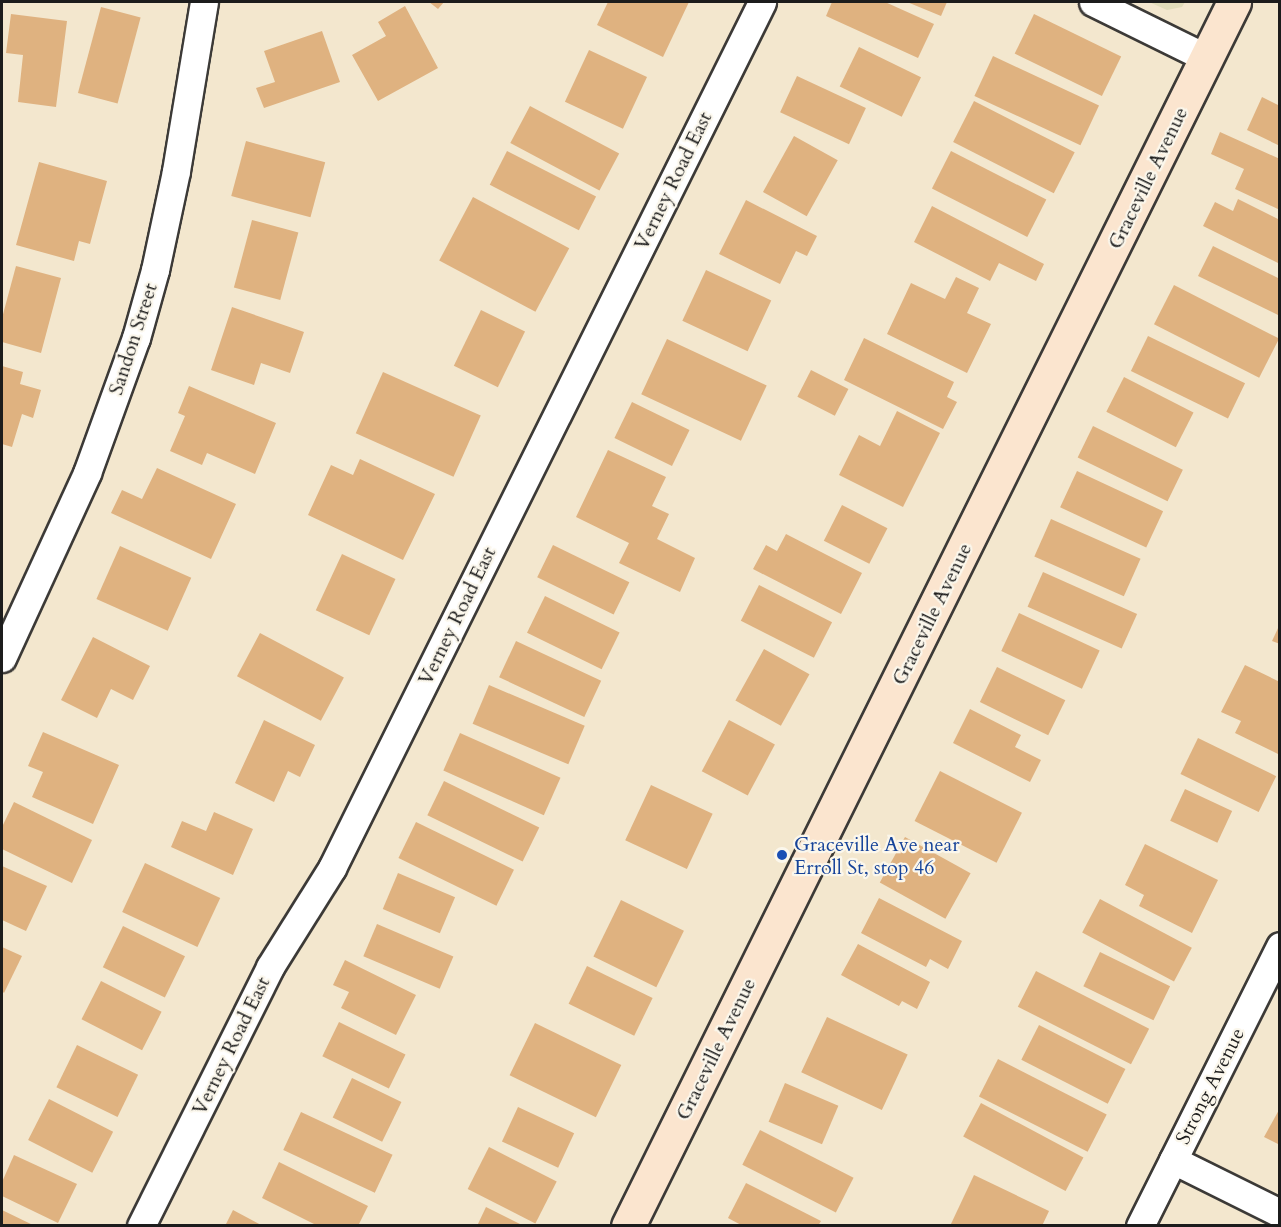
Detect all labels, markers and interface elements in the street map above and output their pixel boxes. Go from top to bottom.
street label: Graceville Avenue [1103,103,1193,253]
street label: Verney Road East [629,108,717,254]
street label: Sandon Street [104,280,162,398]
street label: Graceville Avenue [887,539,977,689]
street label: Verney Road East [413,543,501,689]
place label: Graceville Ave near Erroll St, stop 46 [794,832,960,879]
marker: Graceville Ave near Erroll St, stop 46 [775,848,789,862]
street label: Verney Road East [187,973,275,1119]
street label: Graceville Avenue [671,974,761,1124]
street label: Strong Avenue [1170,1024,1250,1148]

